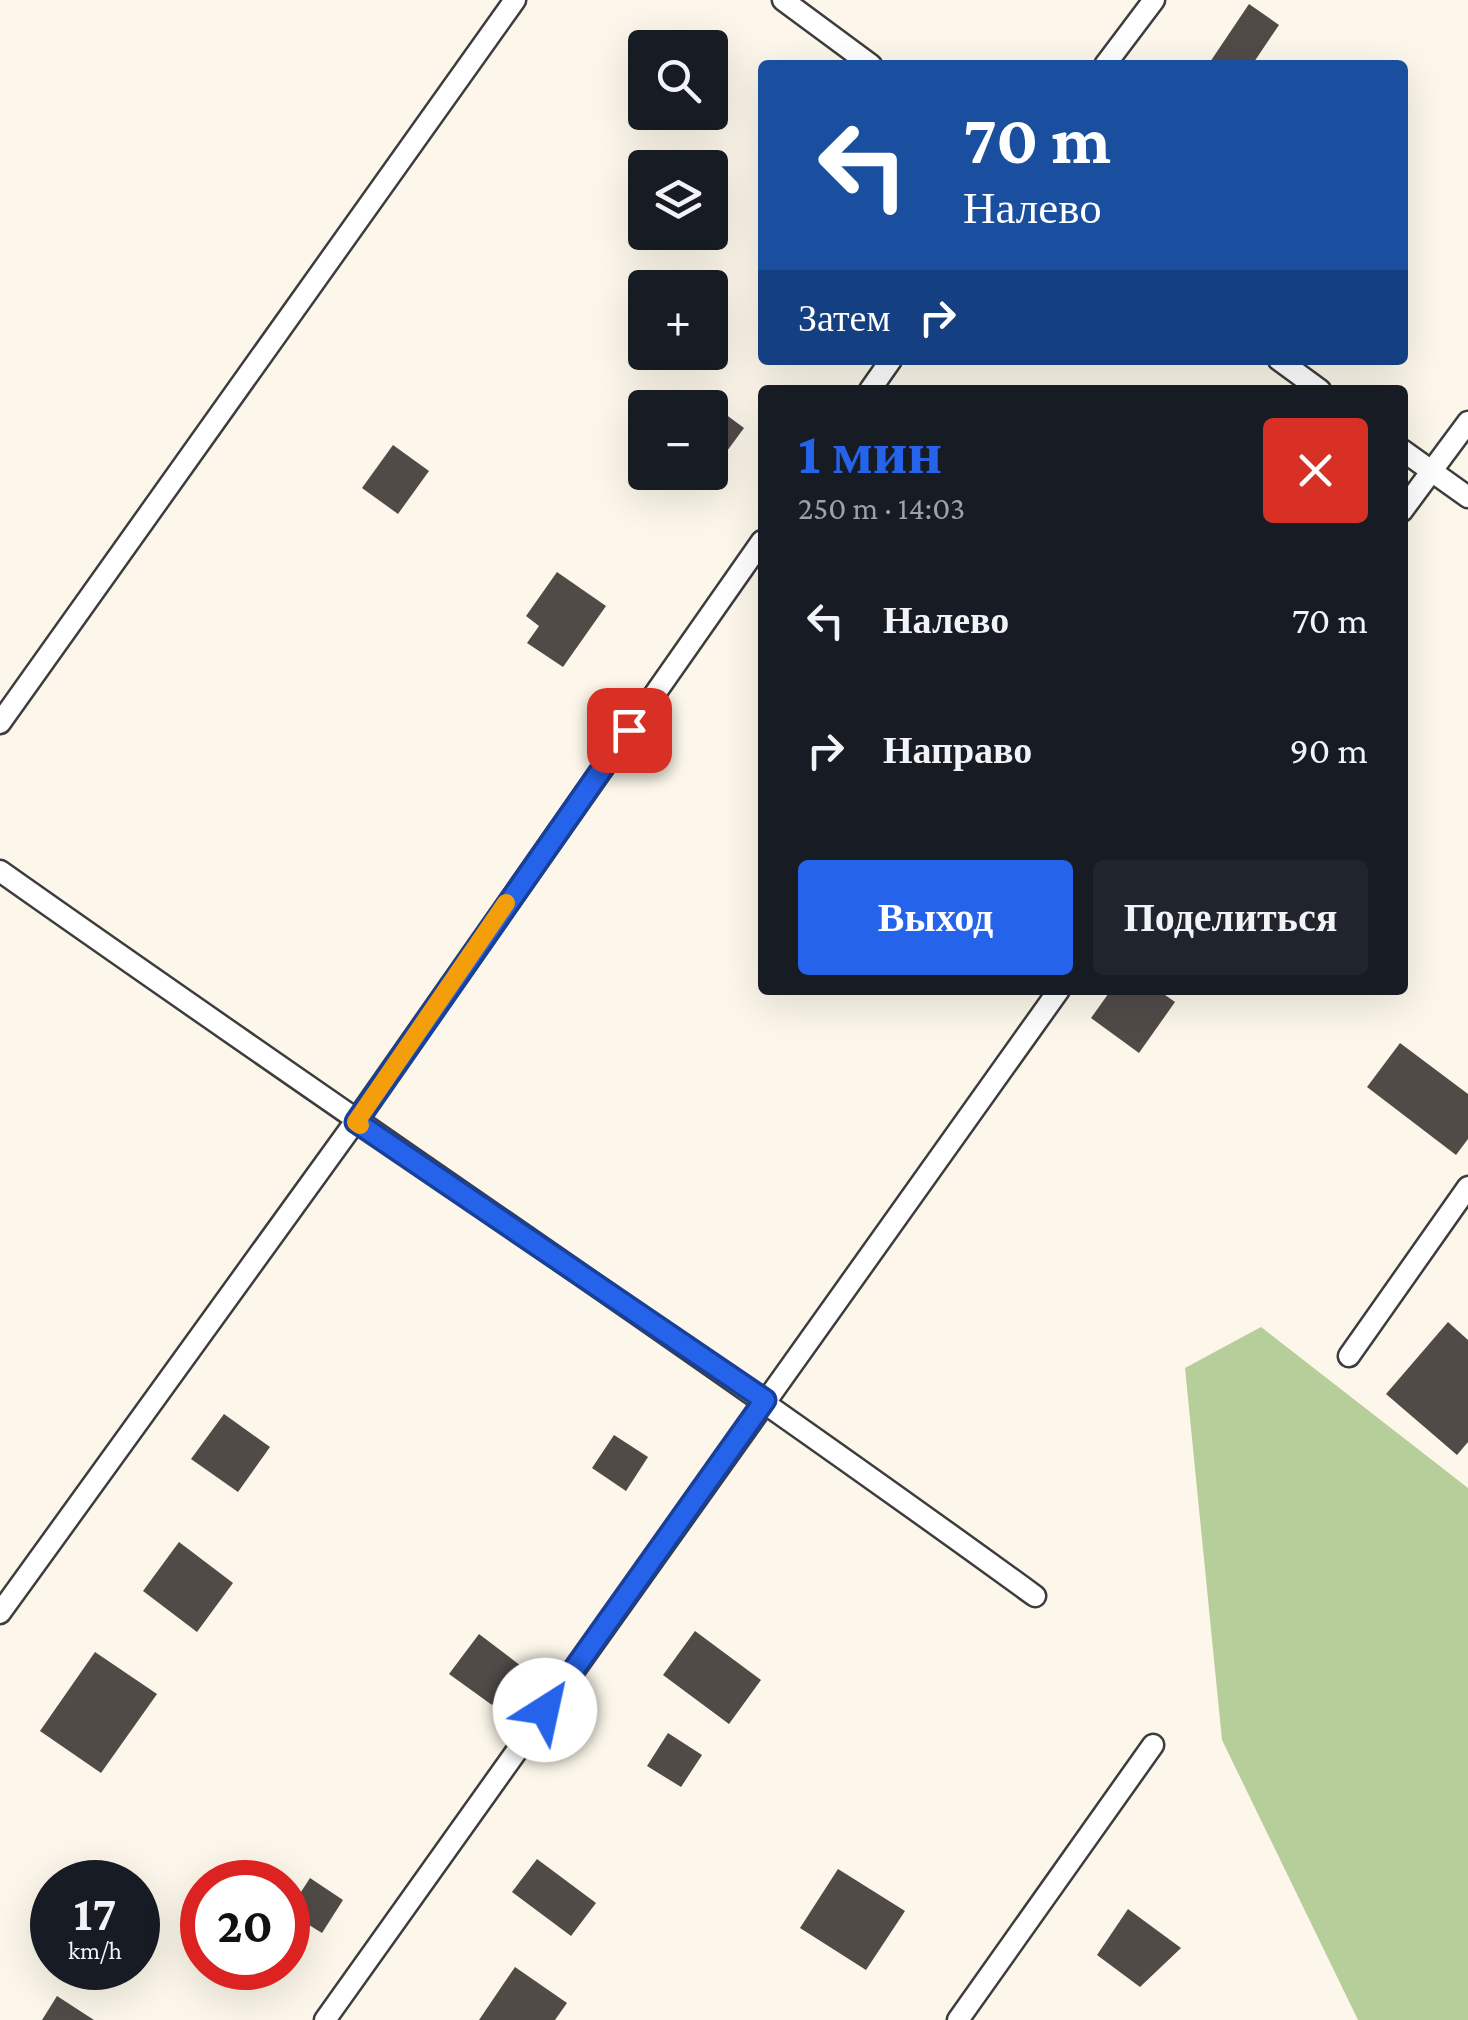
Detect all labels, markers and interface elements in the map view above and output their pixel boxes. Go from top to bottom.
map controls [628,30,728,490]
button: search [628,30,728,130]
icon: left [798,100,928,230]
text: 70 m [963,100,1111,178]
button: layers [628,150,728,250]
text: Налево [963,183,1102,233]
button: + [628,270,728,370]
icon: right [910,290,965,345]
text: Затем [798,297,890,339]
button: − [628,390,728,490]
button: close [1263,418,1368,523]
text: 1 мин [798,419,942,486]
text: 250 m · 14:03 [798,490,965,526]
icon: left [798,593,853,648]
text: Налево [883,599,1009,641]
text: 70 m [1292,599,1368,641]
pin [587,688,672,773]
icon: arrive [602,703,657,758]
icon: right [798,723,853,778]
text: Направо [883,729,1032,771]
text: 90 m [1290,729,1368,771]
button: Выход [798,860,1073,975]
button: Поделиться [1093,860,1368,975]
position arrow [493,1658,597,1762]
speed limit sign: 20 [180,1860,310,1990]
text: 17 [74,1885,116,1941]
text: km/h [68,1937,122,1964]

